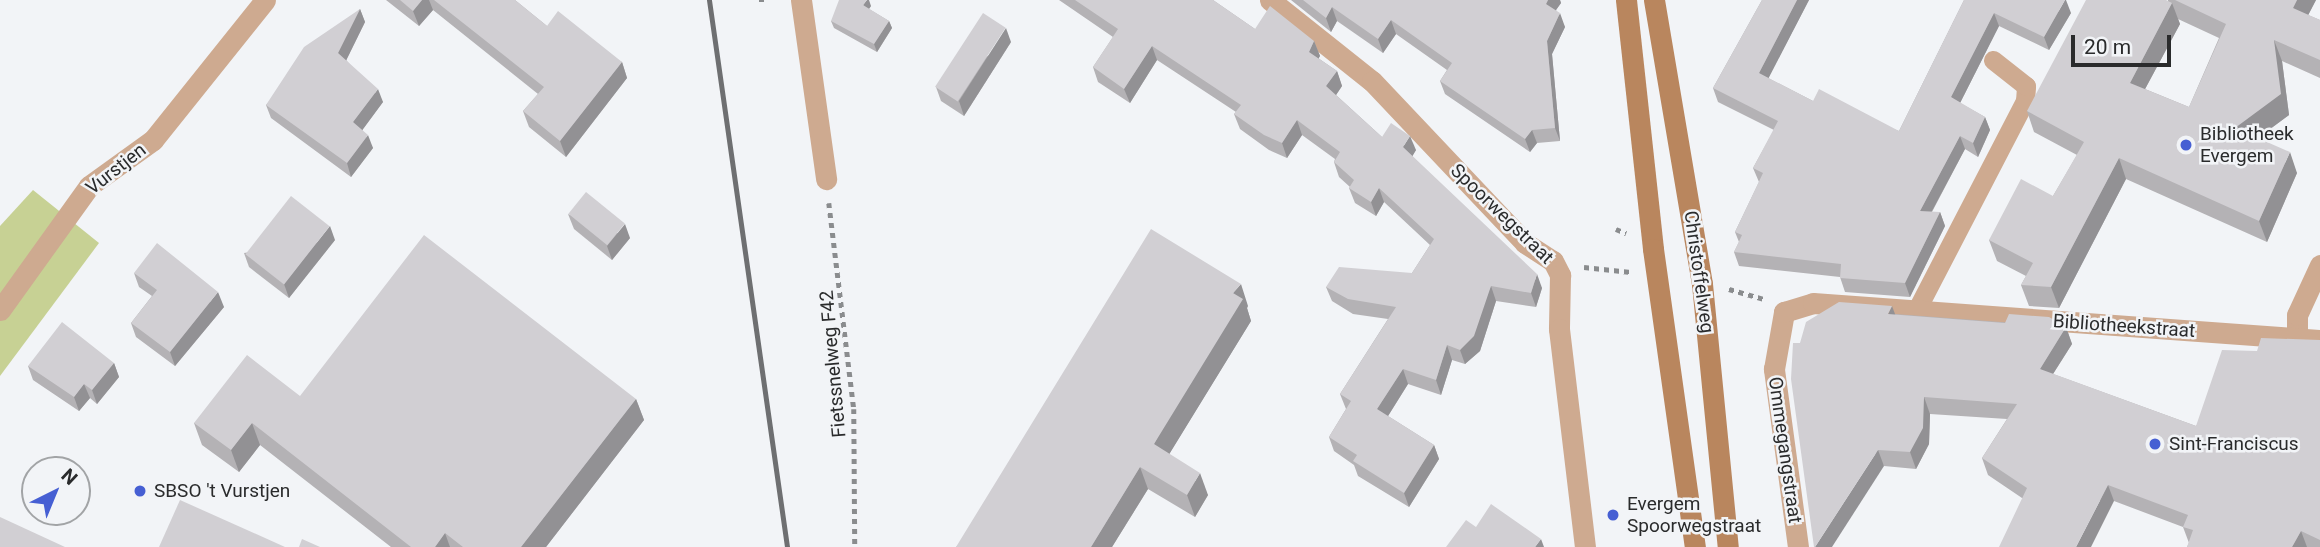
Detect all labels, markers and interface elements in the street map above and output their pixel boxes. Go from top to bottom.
scale bar [2075,21,2175,65]
text: 20 m [2084,35,2131,59]
place label: Bibliotheek Evergem [2200,123,2294,167]
marker: Bibliotheek Evergem [2178,137,2194,153]
street label: Vurstjen [81,139,151,199]
street label: Spoorwegstraat [1446,159,1558,269]
street label: Christoffelweg [1679,209,1719,335]
street label: Fietssnelweg F42 [815,289,851,439]
street label: Bibliotheekstraat [2052,310,2196,342]
street label: Ommegangstraat [1763,375,1807,525]
place label: Sint-Franciscus [2169,433,2299,455]
marker: Sint-Franciscus [2147,436,2163,452]
north arrow [21,456,91,526]
text: N [57,464,82,490]
place label: SBSO 't Vurstjen [154,480,290,502]
marker: SBSO 't Vurstjen [132,483,148,499]
place label: Evergem Spoorwegstraat [1627,493,1761,537]
marker: Evergem Spoorwegstraat [1605,507,1621,523]

